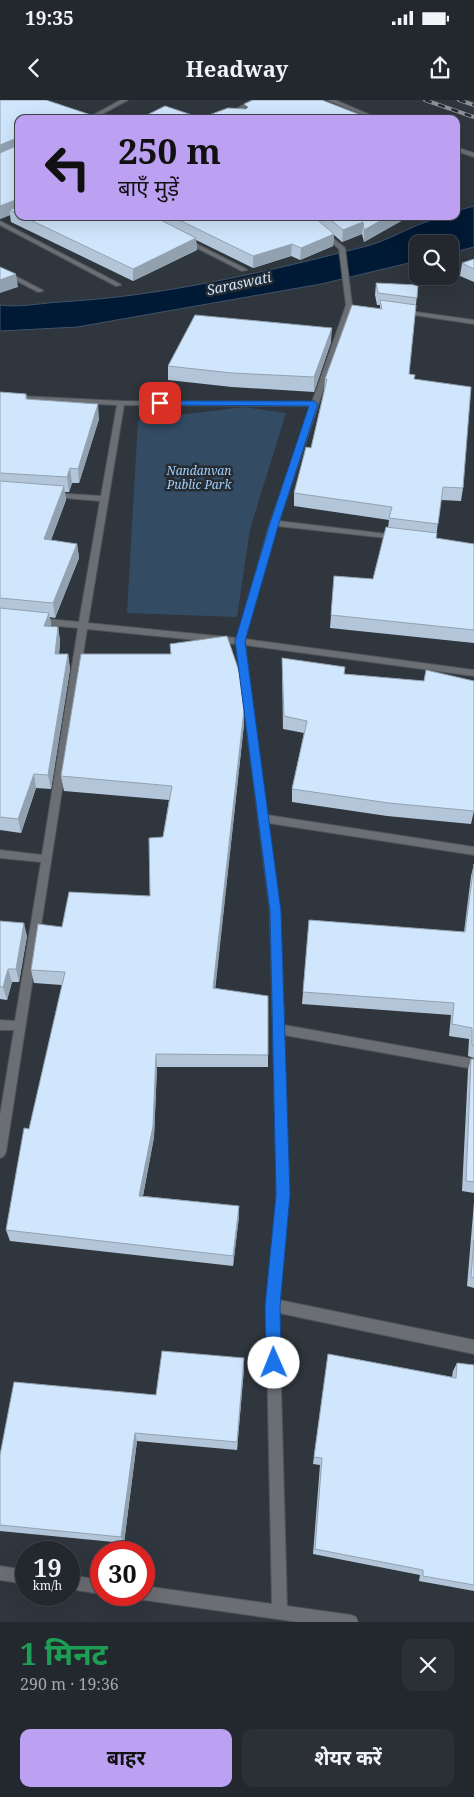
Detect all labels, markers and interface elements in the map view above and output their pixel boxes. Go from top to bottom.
text: 19:35 [25,5,74,31]
text: Headway [186,53,288,83]
icon: back [20,54,48,82]
icon: share [426,54,454,82]
text: 250 m [118,127,221,174]
icon: left [35,135,100,200]
text: बाएँ मुड़ें [118,172,179,202]
map controls [409,235,459,285]
button: search [409,235,459,285]
water label: Saraswati [205,267,274,299]
pin [139,382,181,424]
icon: arrive [146,389,174,417]
park label: Nandanvan Public Park [166,462,232,493]
position arrow [247,1336,299,1388]
speed limit sign: 30 [90,1541,155,1606]
text: 19 [33,1550,62,1584]
text: km/h [33,1577,62,1594]
text: 1 मिनट [20,1633,108,1674]
button: close [402,1639,454,1691]
text: 290 m · 19:36 [20,1673,119,1695]
button: बाहर [20,1729,232,1787]
button: शेयर करें [242,1729,454,1787]

